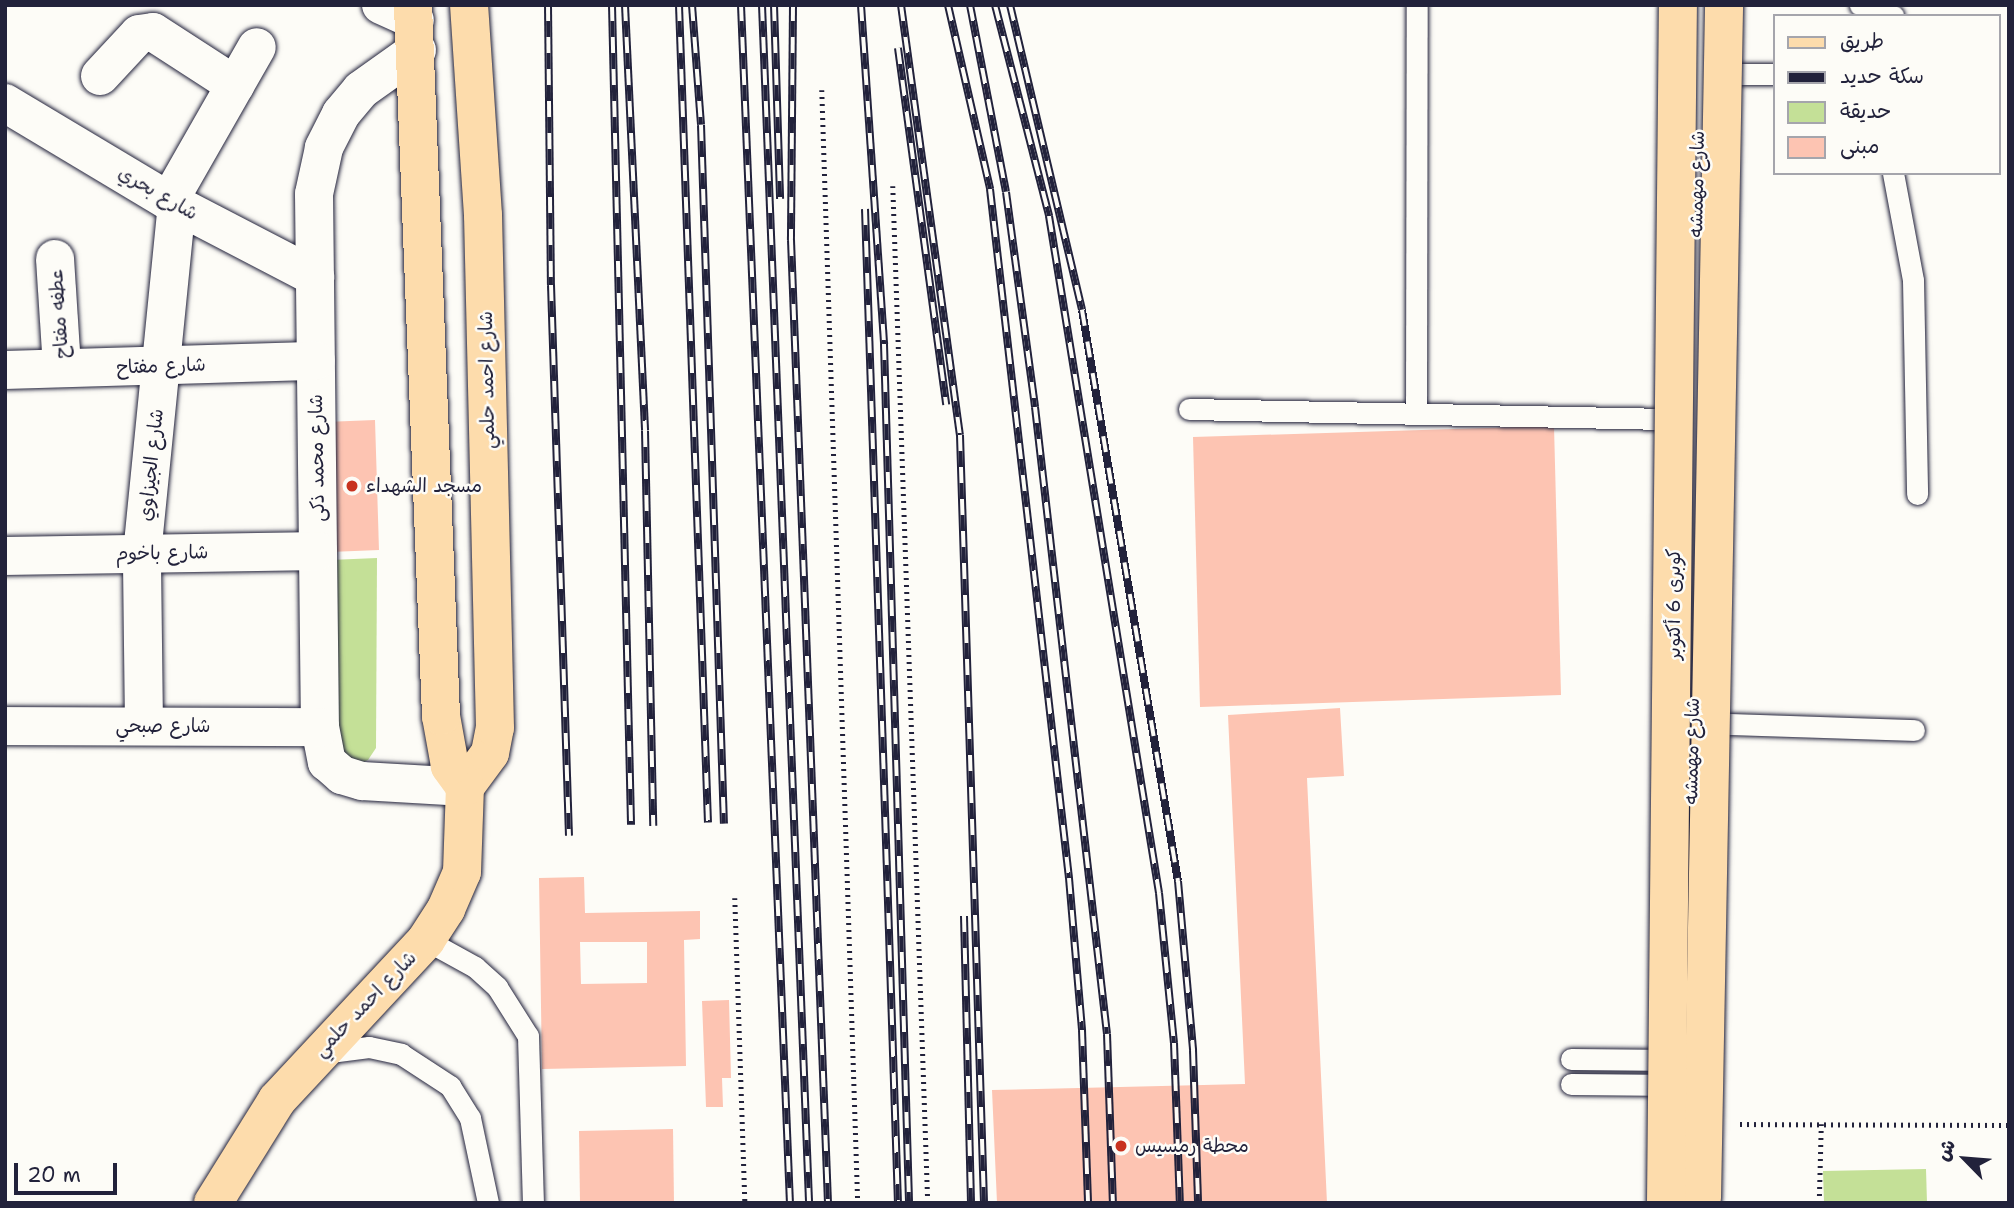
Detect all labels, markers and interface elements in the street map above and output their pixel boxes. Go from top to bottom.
legend [1772,14,2000,175]
text: طريق [1840,27,1884,55]
text: سكة حديد [1840,62,1924,90]
text: حديقة [1840,97,1891,125]
street label: شارع مهمشه [1685,130,1709,238]
text: مبنى [1840,132,1879,160]
street label: شارع بحري [114,161,202,225]
street label: عطفه مفتاح [45,269,73,359]
street label: شارع احمد حلمي [474,311,500,449]
street label: شارع مفتاح [116,353,206,379]
street label: شارع محمد ذكى [304,394,330,522]
street label: شارع الجيزاوي [134,408,168,522]
place label: مسجد الشهداء [366,475,482,497]
marker: مسجد الشهداء [344,478,360,494]
street label: شارع باخوم [115,541,209,565]
street label: كوبرى 6 أكتوبر [1663,548,1685,660]
street label: شارع مهمشه [1680,697,1704,805]
street label: شارع صبحي [115,715,211,737]
street label: شارع احمد حلمي [309,946,421,1062]
north arrow [1930,1124,2000,1194]
place label: محطة رمسيس [1135,1135,1249,1157]
text: ش [1930,1135,1961,1165]
marker: محطة رمسيس [1113,1138,1129,1154]
scale bar [18,1148,121,1192]
text: 20 m [27,1161,81,1189]

